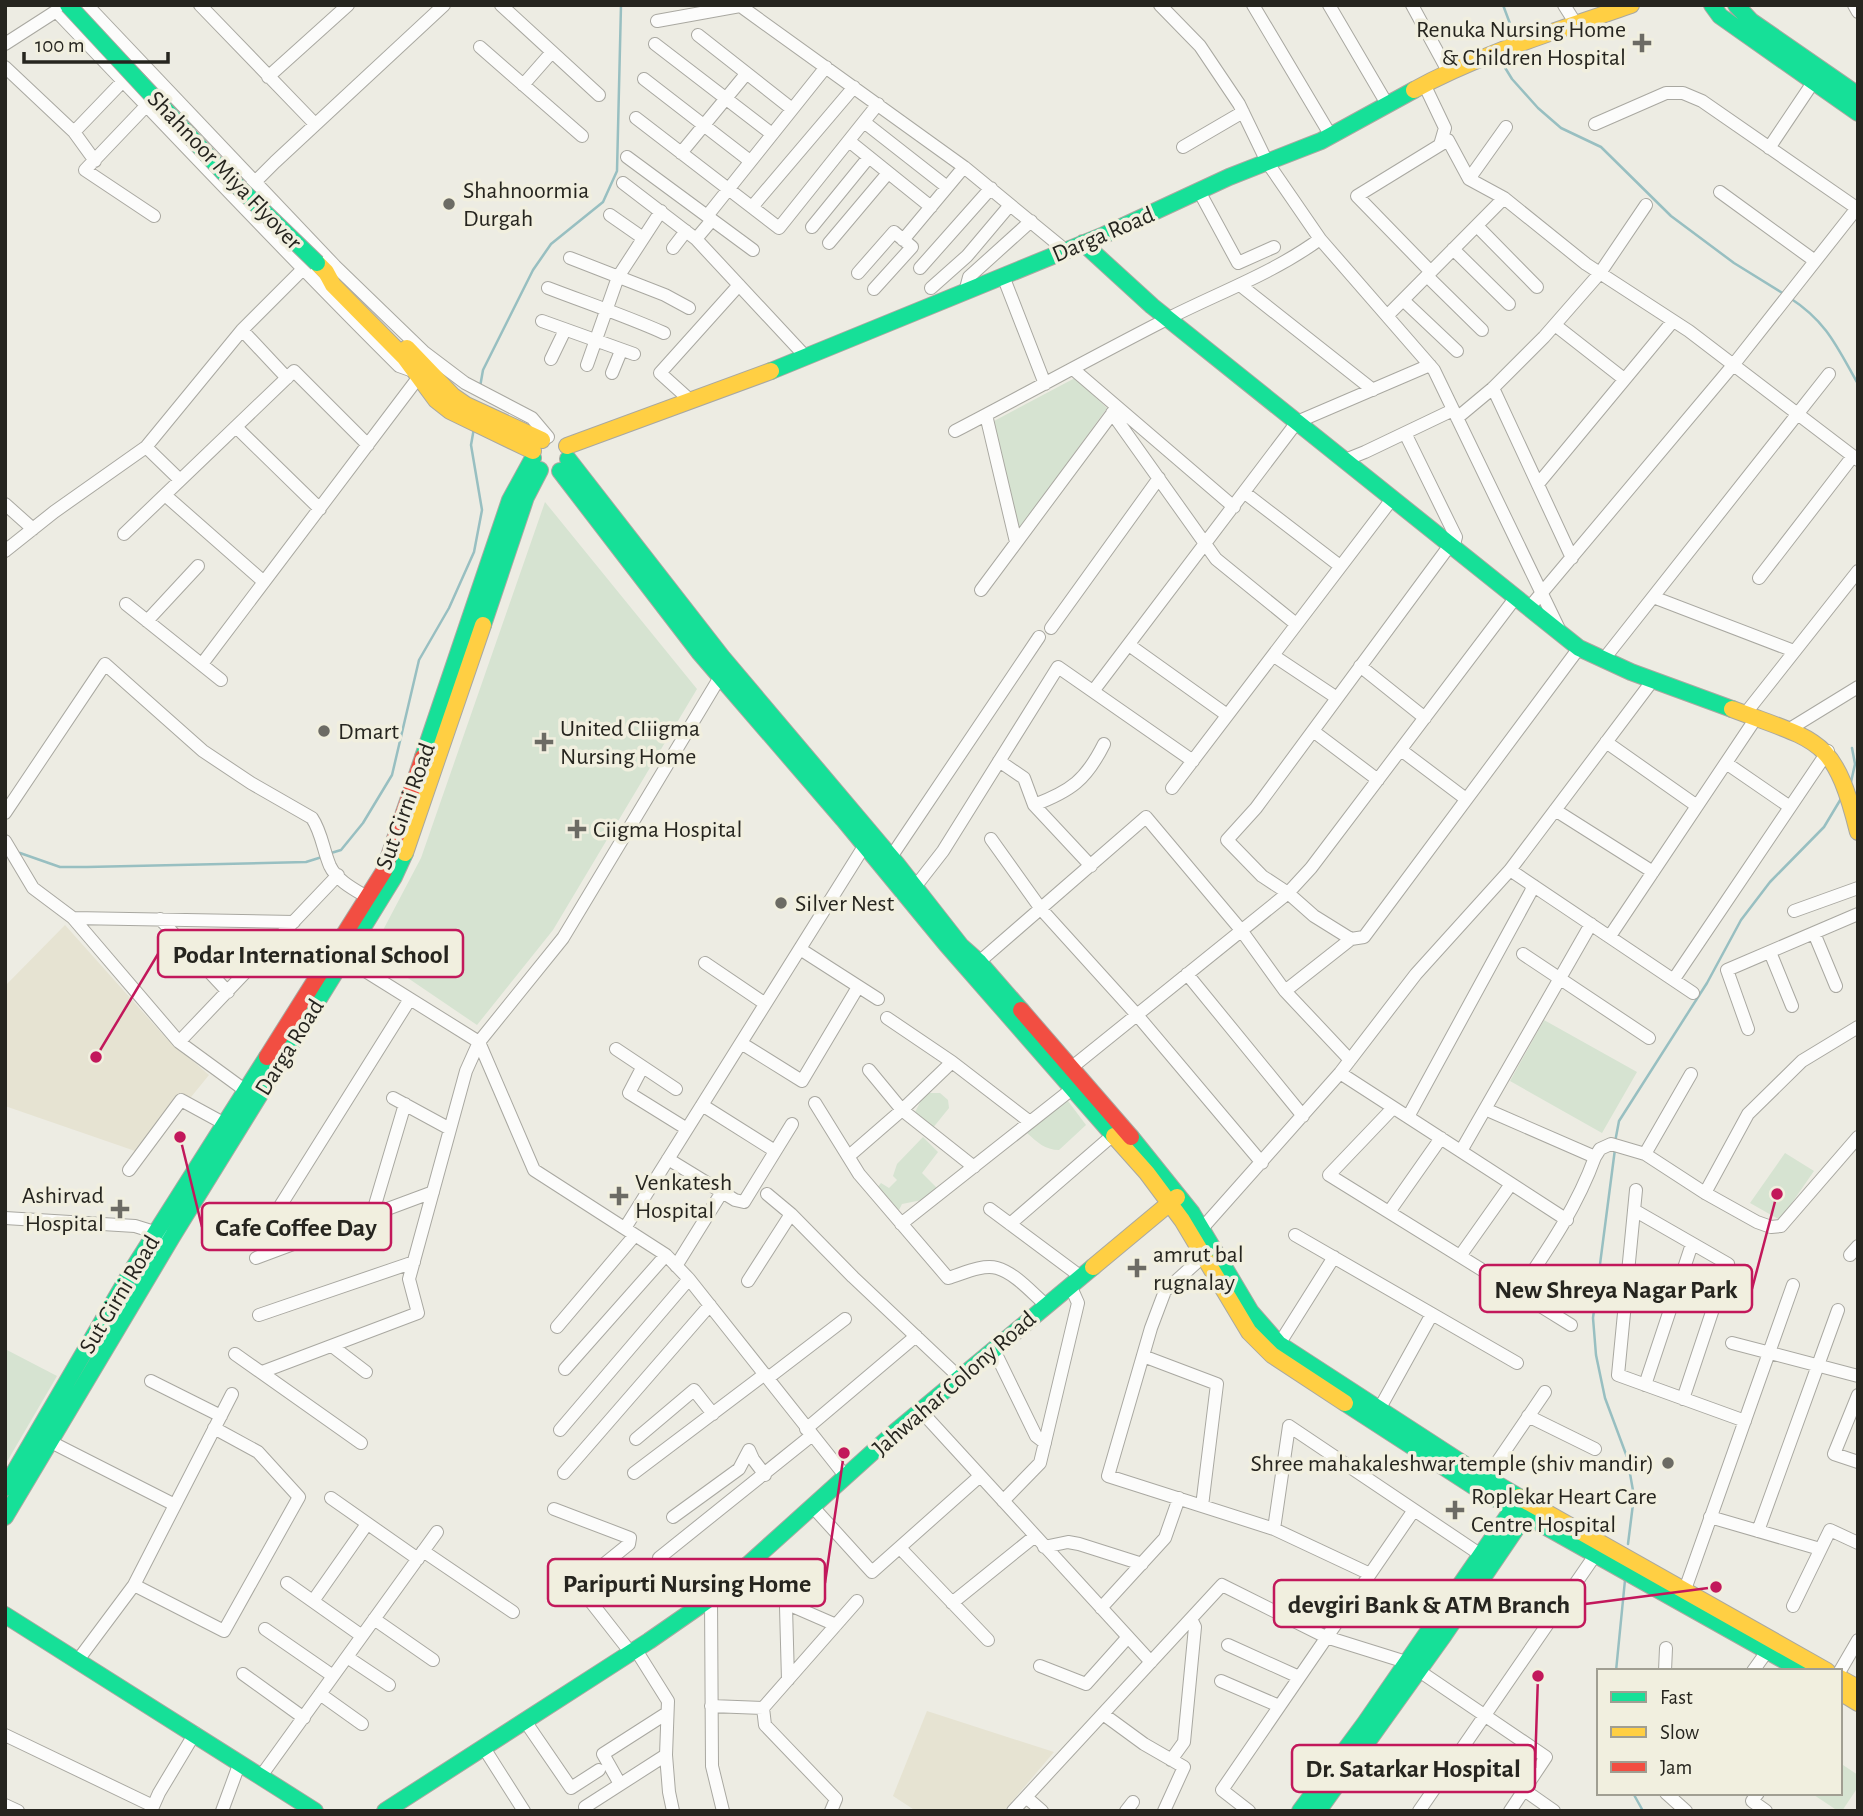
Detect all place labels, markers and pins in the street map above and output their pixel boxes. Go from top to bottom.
place label: Renuka Nursing Home & Children Hospital [1416,18,1626,70]
marker: Renuka Nursing Home & Children Hospital [1632,33,1652,53]
place label: Shahnoormia Durgah [463,179,589,231]
marker: Shahnoormia Durgah [441,196,457,212]
place label: United CIiigma Nursing Home [560,717,700,769]
place label: Dmart [338,720,399,744]
marker: Dmart [316,723,332,739]
marker: United CIiigma Nursing Home [534,732,554,752]
place label: Ciigma Hospital [593,818,742,842]
marker: Ciigma Hospital [567,819,587,839]
place label: Silver Nest [795,892,894,916]
marker: Silver Nest [773,895,789,911]
callout: Podar International School [158,930,463,977]
place label: Venkatesh Hospital [635,1171,732,1223]
place label: Ashirvad Hospital [22,1184,104,1236]
marker: Venkatesh Hospital [609,1186,629,1206]
marker: Ashirvad Hospital [110,1199,130,1219]
callout: Cafe Coffee Day [202,1203,391,1250]
place label: amrut bal rugnalay [1153,1243,1244,1295]
marker: amrut bal rugnalay [1127,1258,1147,1278]
callout: New Shreya Nagar Park [1480,1265,1752,1312]
place label: Shree mahakaleshwar temple (shiv mandir) [1251,1452,1654,1476]
marker: Shree mahakaleshwar temple (shiv mandir) [1660,1455,1676,1471]
place label: Roplekar Heart Care Centre Hospital [1471,1485,1657,1537]
marker: Roplekar Heart Care Centre Hospital [1445,1500,1465,1520]
callout: Paripurti Nursing Home [548,1559,825,1606]
callout: devgiri Bank & ATM Branch [1274,1580,1585,1627]
callout: Dr. Satarkar Hospital [1292,1745,1535,1792]

